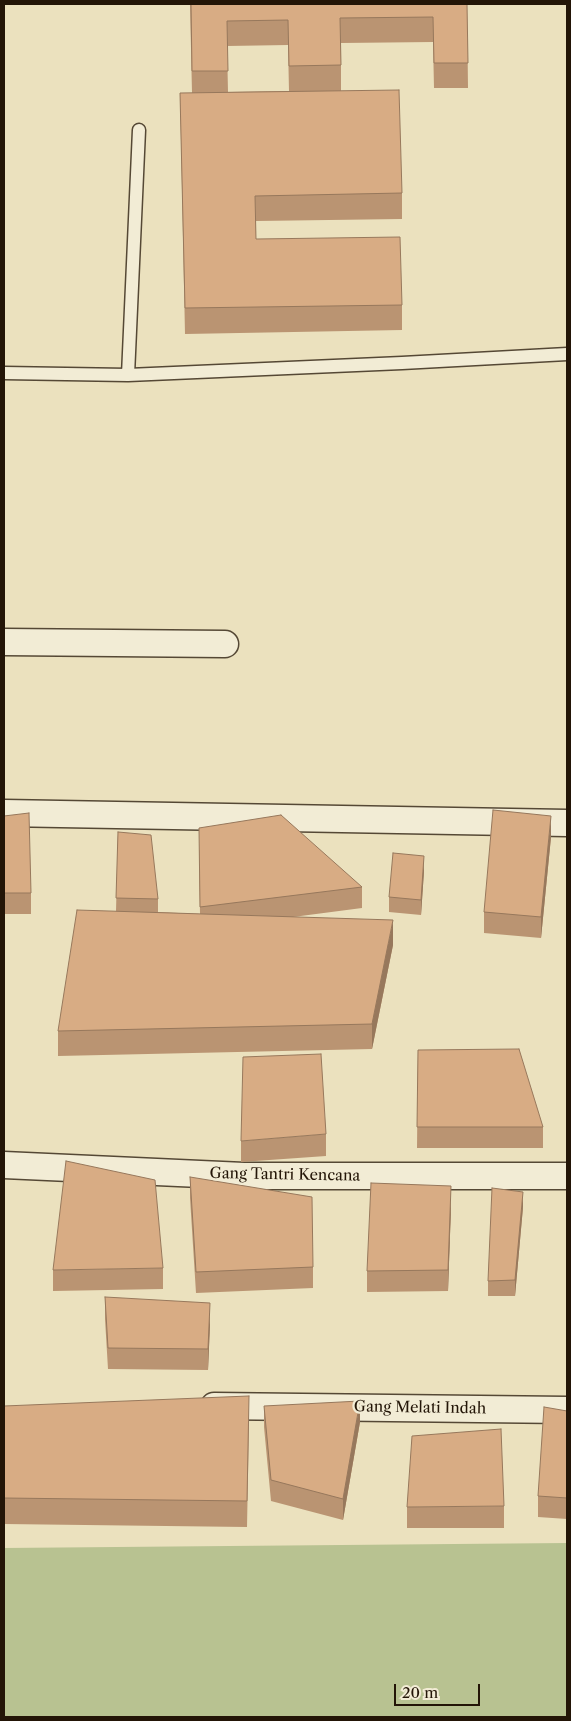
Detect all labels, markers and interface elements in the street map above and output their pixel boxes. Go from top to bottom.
street label: Gang Tantri Kencana [209,1165,361,1185]
street label: Gang Melati Indah [354,1398,486,1418]
scale bar [396,1674,482,1706]
text: 20 m [402,1683,438,1702]

